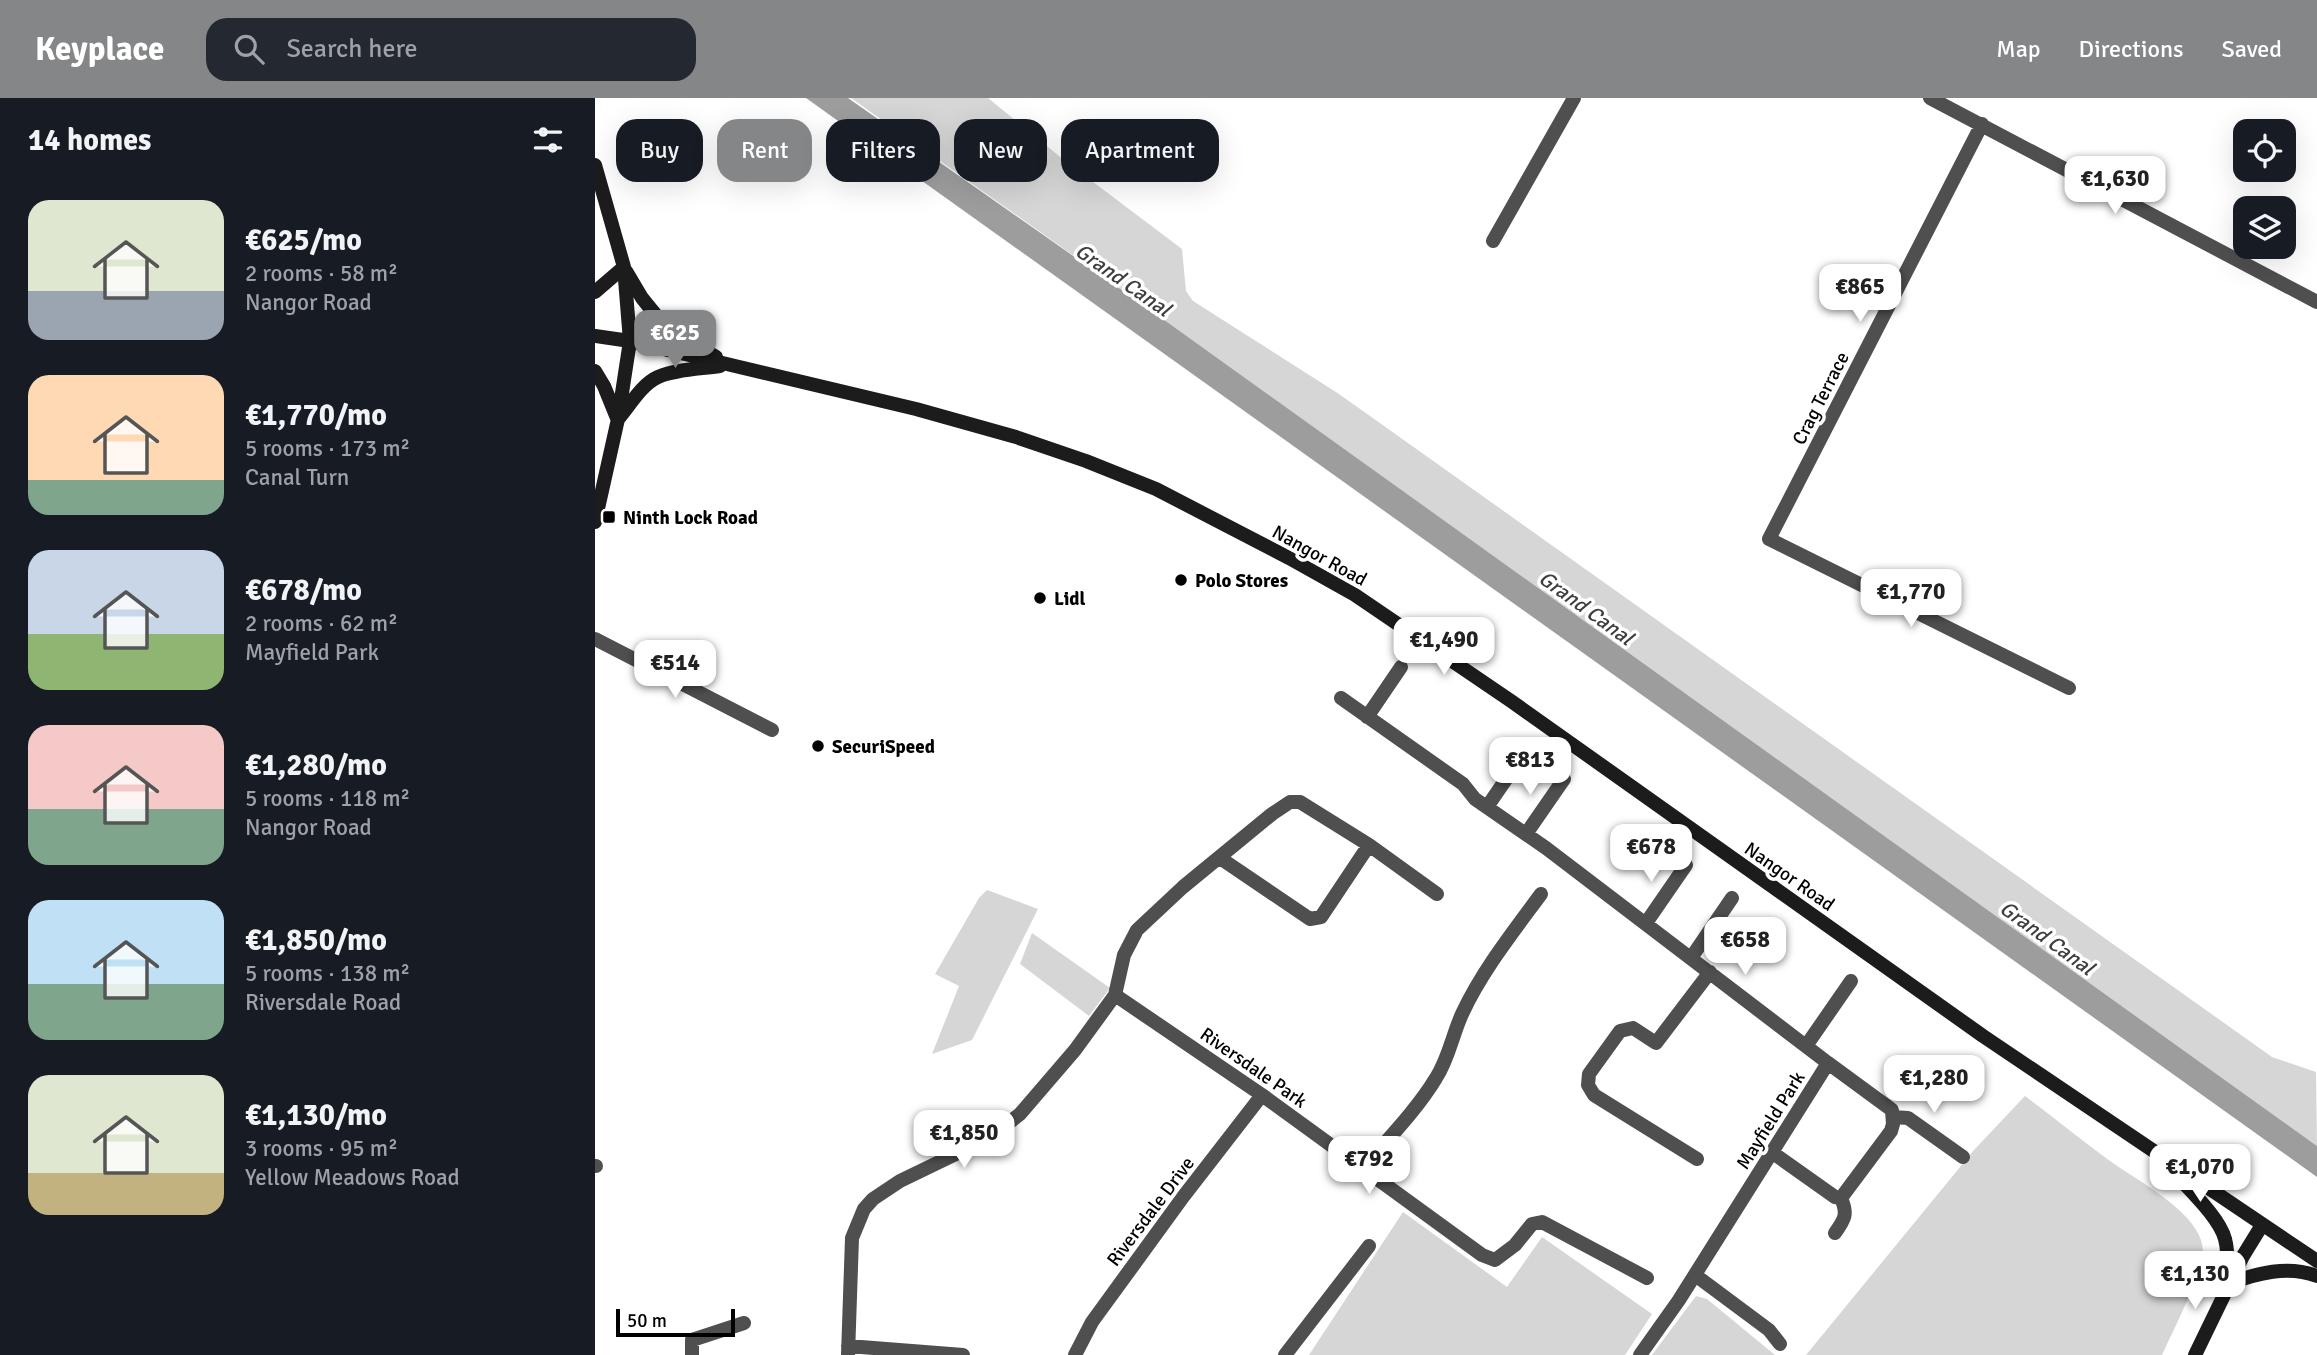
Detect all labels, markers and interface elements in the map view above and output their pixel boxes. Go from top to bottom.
search box [206,18,696,81]
text: Keyplace [35,29,164,70]
icon: search [230,30,268,68]
text: Search here [286,33,418,65]
text: Map [1996,34,2041,64]
text: Directions [2079,34,2184,64]
text: Saved [2222,34,2282,64]
chip: Buy [616,119,703,182]
chip: Rent [717,119,812,182]
chip: Filters [826,119,940,182]
chip: New [954,119,1047,182]
chip: Apartment [1061,119,1219,182]
map controls [2233,119,2296,259]
button: locate [2233,119,2296,182]
icon: filters [529,121,567,159]
text: 14 homes [28,122,151,159]
pin: €1,630 [2058,156,2172,216]
text: €1,630 [2081,164,2149,193]
button: layers [2233,196,2296,259]
text: €625/mo [245,222,362,259]
icon: home [84,228,168,312]
water label: Grand Canal [1070,238,1177,323]
text: 2 rooms · 58 m² [245,259,398,288]
pin: €865 [1819,264,1901,324]
text: €865 [1835,272,1885,301]
text: Nangor Road [245,288,372,317]
pin: €625 [634,310,716,370]
text: €625 [650,318,700,347]
street label: Crag Terrace [1787,348,1855,449]
text: €1,770/mo [245,397,387,434]
icon: home [84,403,168,487]
text: 5 rooms · 173 m² [245,434,410,463]
text: Canal Turn [245,463,349,492]
place label: Ninth Lock Road [623,506,758,530]
marker: Ninth Lock Road [601,509,617,525]
street label: Nangor Road [1268,520,1371,592]
water label: Grand Canal [1534,565,1640,652]
place label: Polo Stores [1195,569,1288,593]
pin: €1,770 [1854,570,1968,629]
text: €678/mo [245,572,362,609]
marker: Polo Stores [1173,572,1189,588]
text: €1,770 [1877,577,1945,606]
icon: home [84,578,168,662]
place label: Lidl [1054,587,1086,611]
marker: Lidl [1032,590,1048,606]
text: 2 rooms · 62 m² [245,609,398,638]
pin: €1,490 [1387,618,1501,677]
text: €1,490 [1410,625,1478,654]
text: Mayfield Park [245,638,379,667]
pin: €514 [634,640,716,700]
text: €514 [650,648,700,677]
place label: SecuriSpeed [832,735,935,759]
marker: SecuriSpeed [810,738,826,754]
pin: €813 [1489,738,1571,797]
text: €813 [1505,745,1555,774]
text: €1,280/mo [245,747,387,784]
icon: home [84,753,168,837]
text: 5 rooms · 118 m² [245,784,410,813]
text: Nangor Road [245,813,372,842]
pin: €678 [1610,824,1692,884]
text: €678 [1626,832,1676,861]
street label: Nangor Road [1740,837,1839,917]
water label: Grand Canal [1995,895,2101,982]
pin: €658 [1704,918,1786,977]
text: €1,850/mo [245,922,387,959]
text: €658 [1720,925,1770,954]
icon: home [84,928,168,1012]
text: 5 rooms · 138 m² [245,959,410,988]
text: Riversdale Road [245,988,401,1017]
street label: Riversdale Park [1195,1022,1312,1114]
pin: €1,280 [1877,1056,1991,1115]
text: €1,280 [1900,1063,1968,1092]
street label: Mayfield Park [1731,1067,1811,1174]
text: €1,130/mo [245,1097,387,1134]
icon: home [84,1103,168,1187]
pin: €1,850 [907,1110,1021,1170]
text: €1,850 [930,1118,998,1147]
text: 3 rooms · 95 m² [245,1134,398,1163]
pin: €792 [1328,1136,1410,1196]
text: €792 [1344,1144,1394,1173]
pin: €1,070 [2143,1144,2257,1204]
street label: Riversdale Drive [1102,1152,1200,1271]
text: €1,070 [2166,1152,2234,1181]
text: Yellow Meadows Road [245,1163,460,1192]
pin: €1,130 [2138,1252,2252,1311]
text: €1,130 [2161,1259,2229,1288]
scale bar [616,1306,735,1338]
text: 50 m [627,1309,667,1333]

